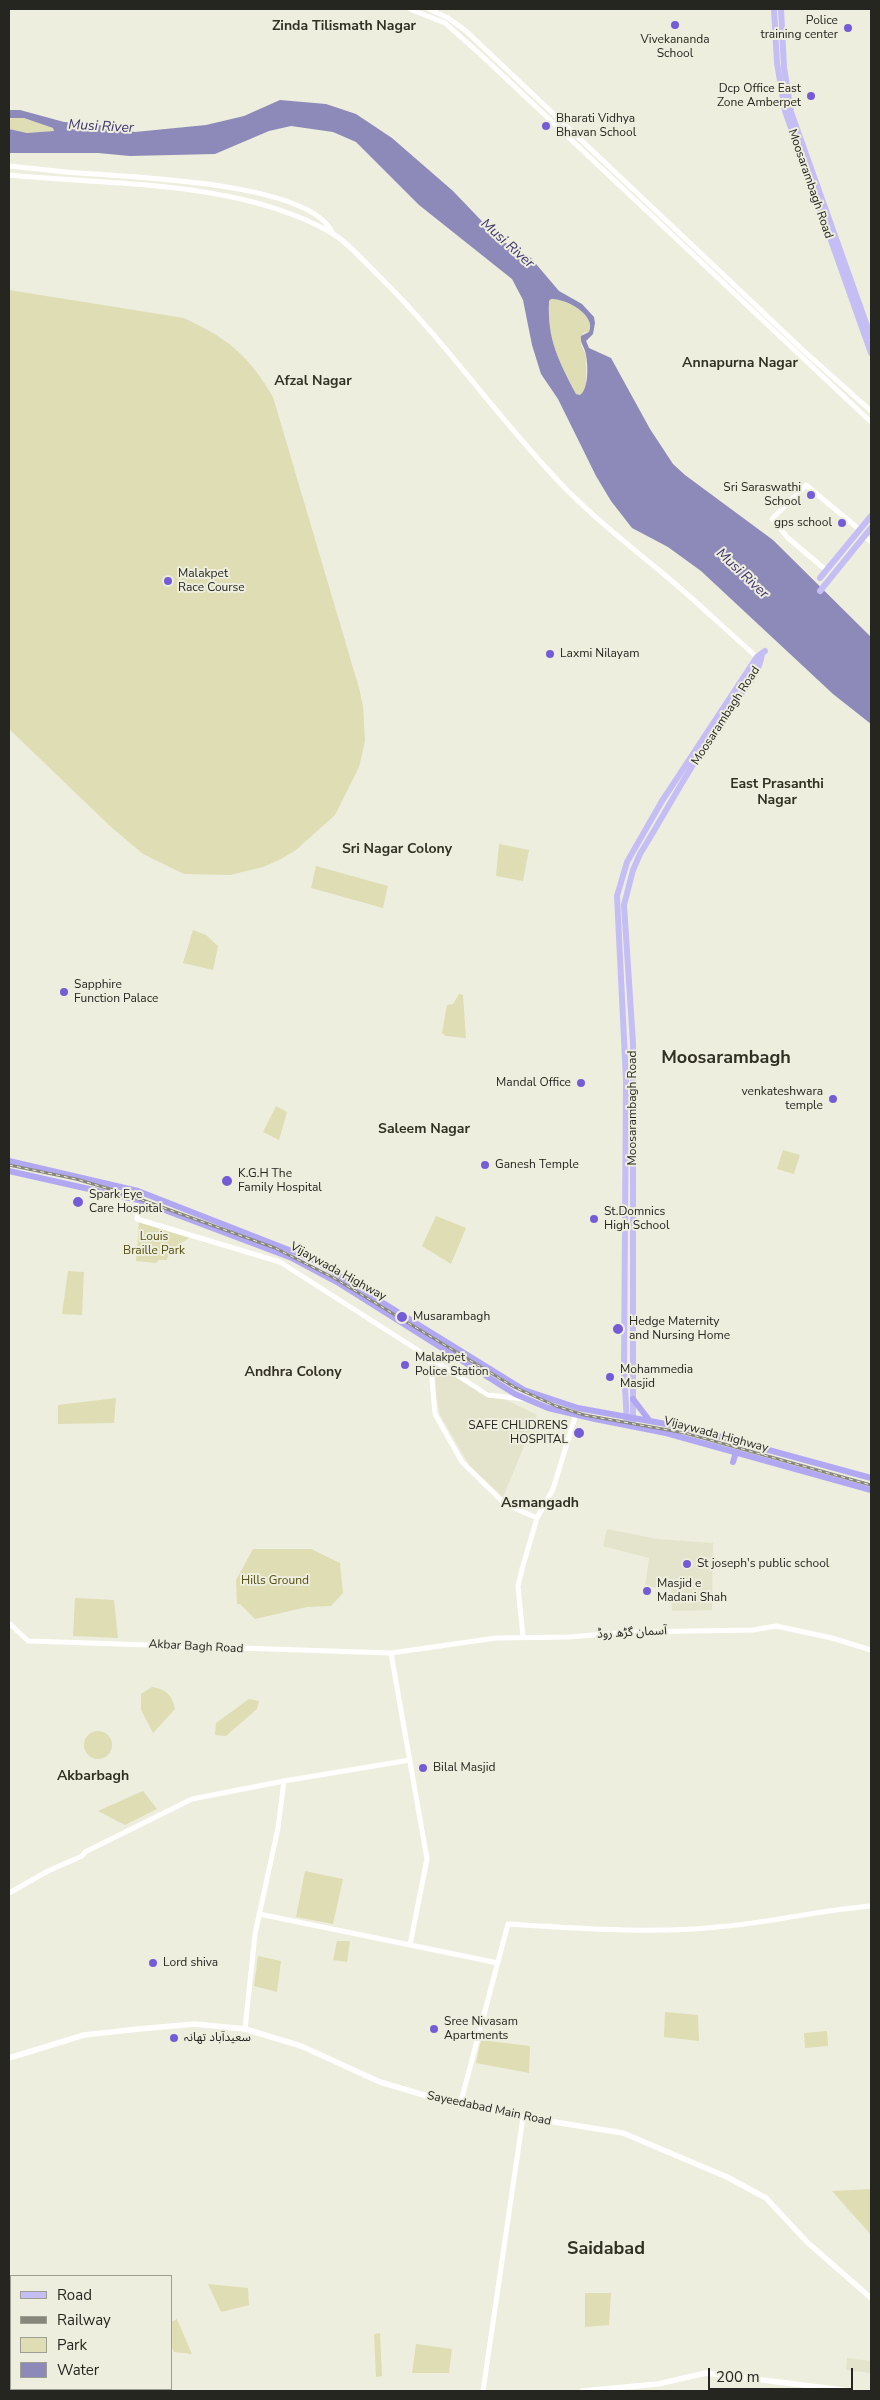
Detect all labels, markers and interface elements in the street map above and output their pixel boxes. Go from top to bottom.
place label: Police training center [760,14,838,42]
district label: Zinda Tilismath Nagar [272,19,416,35]
marker: Vivekananda School [669,19,681,31]
marker: Police training center [842,22,854,34]
place label: Vivekananda School [640,33,710,61]
place label: Dcp Office East Zone Amberpet [717,82,801,110]
marker: Dcp Office East Zone Amberpet [805,90,817,102]
place label: Bharati Vidhya Bhavan School [556,112,636,140]
water label: Musi River [68,117,134,137]
marker: Bharati Vidhya Bhavan School [540,120,552,132]
street label: Moosarambagh Road [785,127,835,241]
water label: Musi River [477,216,537,272]
district label: Annapurna Nagar [682,356,798,372]
district label: Afzal Nagar [274,374,352,390]
place label: Sri Saraswathi School [723,481,801,509]
marker: Sri Saraswathi School [805,489,817,501]
place label: gps school [774,516,832,530]
marker: gps school [836,517,848,529]
water label: Musi River [712,545,772,603]
place label: Malakpet Race Course [178,567,245,595]
marker: Malakpet Race Course [162,575,174,587]
place label: Laxmi Nilayam [560,647,640,661]
marker: Laxmi Nilayam [544,648,556,660]
street label: Moosarambagh Road [689,664,763,768]
district label: East Prasanthi Nagar [730,777,824,810]
district label: Sri Nagar Colony [342,842,452,858]
place label: Sapphire Function Palace [74,978,159,1006]
marker: Sapphire Function Palace [58,986,70,998]
district label: Moosarambagh [661,1048,791,1070]
street label: Moosarambagh Road [626,1051,640,1165]
place label: Mandal Office [496,1076,571,1090]
marker: Mandal Office [575,1077,587,1089]
place label: venkateshwara temple [741,1085,823,1113]
marker: venkateshwara temple [827,1093,839,1105]
district label: Saleem Nagar [378,1122,470,1138]
place label: Ganesh Temple [495,1158,579,1172]
marker: Ganesh Temple [479,1159,491,1171]
place label: K.G.H The Family Hospital [238,1167,322,1195]
marker: K.G.H The Family Hospital [220,1174,234,1188]
place label: Spark Eye Care Hospital [89,1188,162,1216]
marker: Spark Eye Care Hospital [71,1195,85,1209]
place label: St.Domnics High School [604,1205,669,1233]
marker: St.Domnics High School [588,1213,600,1225]
park label: Louis Braille Park [123,1230,185,1258]
street label: Vijaywada Highway [288,1240,388,1304]
marker: Musarambagh [395,1310,409,1324]
place label: Musarambagh [413,1310,490,1324]
place label: Hedge Maternity and Nursing Home [629,1315,730,1343]
marker: Hedge Maternity and Nursing Home [611,1322,625,1336]
place label: Malakpet Police Station [415,1351,489,1379]
marker: Malakpet Police Station [399,1359,411,1371]
place label: Mohammedia Masjid [620,1363,693,1391]
district label: Andhra Colony [244,1365,342,1381]
marker: Mohammedia Masjid [604,1371,616,1383]
street label: Vijaywada Highway [662,1414,770,1456]
place label: SAFE CHLIDRENS HOSPITAL [468,1419,568,1447]
marker: SAFE CHLIDRENS HOSPITAL [572,1426,586,1440]
district label: Asmangadh [501,1496,579,1512]
place label: St joseph's public school [697,1557,829,1571]
marker: St joseph's public school [681,1558,693,1570]
park label: Hills Ground [241,1574,309,1588]
place label: Masjid e Madani Shah [657,1577,727,1605]
marker: Masjid e Madani Shah [641,1585,653,1597]
street label: آسمان گڑھ روڈ [597,1624,667,1642]
street label: Akbar Bagh Road [148,1637,244,1657]
place label: Bilal Masjid [433,1761,495,1775]
marker: Bilal Masjid [417,1762,429,1774]
district label: Akbarbagh [57,1769,129,1785]
place label: Lord shiva [163,1956,218,1970]
marker: Lord shiva [147,1957,159,1969]
place label: Sree Nivasam Apartments [444,2015,518,2043]
marker: Sree Nivasam Apartments [428,2023,440,2035]
place label: سعیدآباد تھانہ [184,2031,251,2045]
marker: سعیدآباد تھانہ [168,2032,180,2044]
street label: Sayeedabad Main Road [426,2089,552,2129]
district label: Saidabad [567,2239,645,2261]
legend [10,2275,172,2390]
text: Road [57,2285,92,2305]
text: Railway [57,2310,111,2330]
text: Park [57,2335,87,2355]
scale bar [710,2358,855,2390]
text: Water [57,2360,99,2380]
text: 200 m [716,2367,760,2387]

